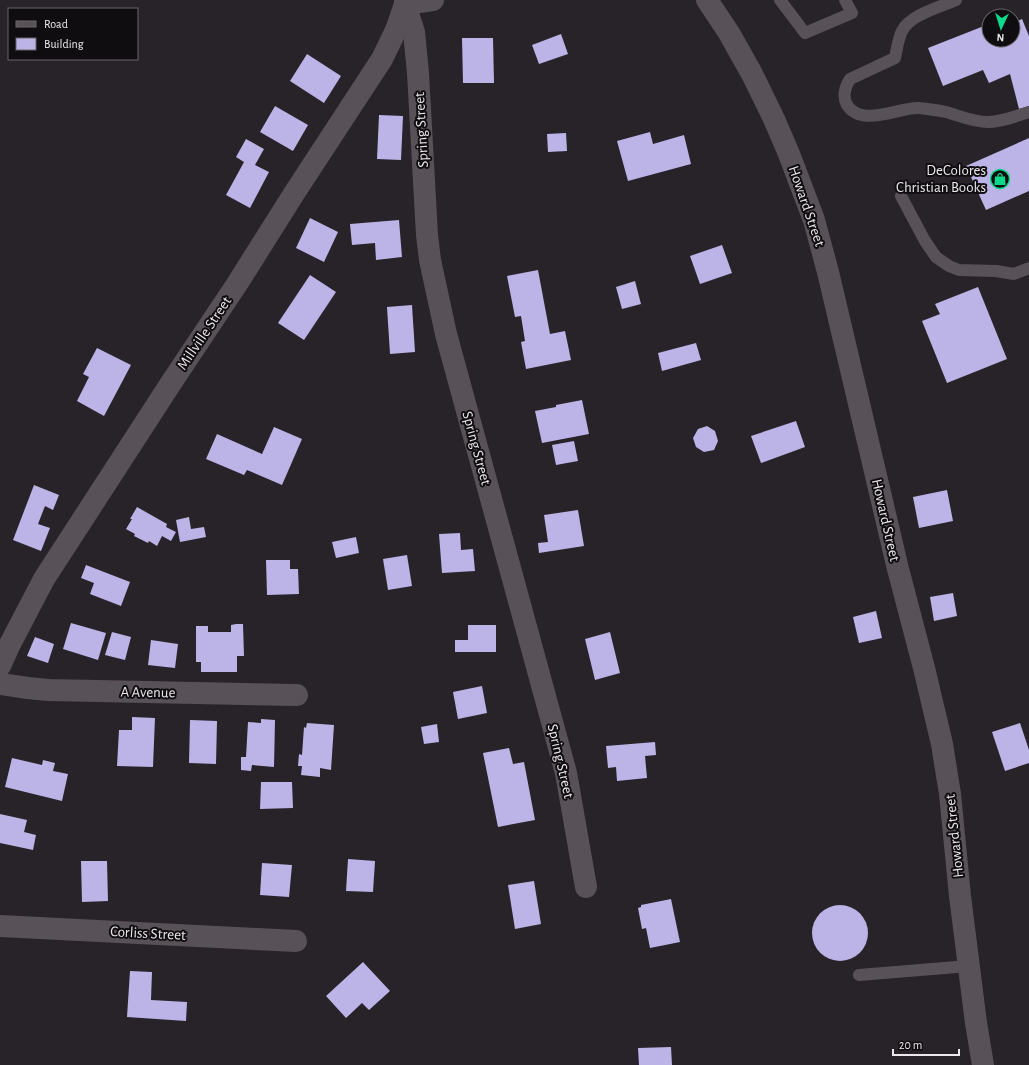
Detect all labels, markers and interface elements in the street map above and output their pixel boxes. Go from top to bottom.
legend [8,8,138,60]
north arrow [981,8,1021,48]
text: Road [44,18,68,30]
text: N [996,32,1005,43]
text: Building [44,38,84,50]
street label: Spring Street [412,91,431,168]
place label: DeColores Christian Books [896,163,986,195]
street label: Howard Street [786,164,827,249]
shop icon: DeColores Christian Books [989,168,1011,190]
street label: Millville Street [174,294,235,373]
street label: Spring Street [459,410,494,487]
street label: Howard Street [869,477,902,563]
street label: A Avenue [120,685,176,700]
street label: Spring Street [545,722,576,800]
street label: Howard Street [943,793,966,879]
street label: Corliss Street [110,924,186,943]
scale bar [893,1031,959,1057]
text: 20 m [899,1039,922,1051]

